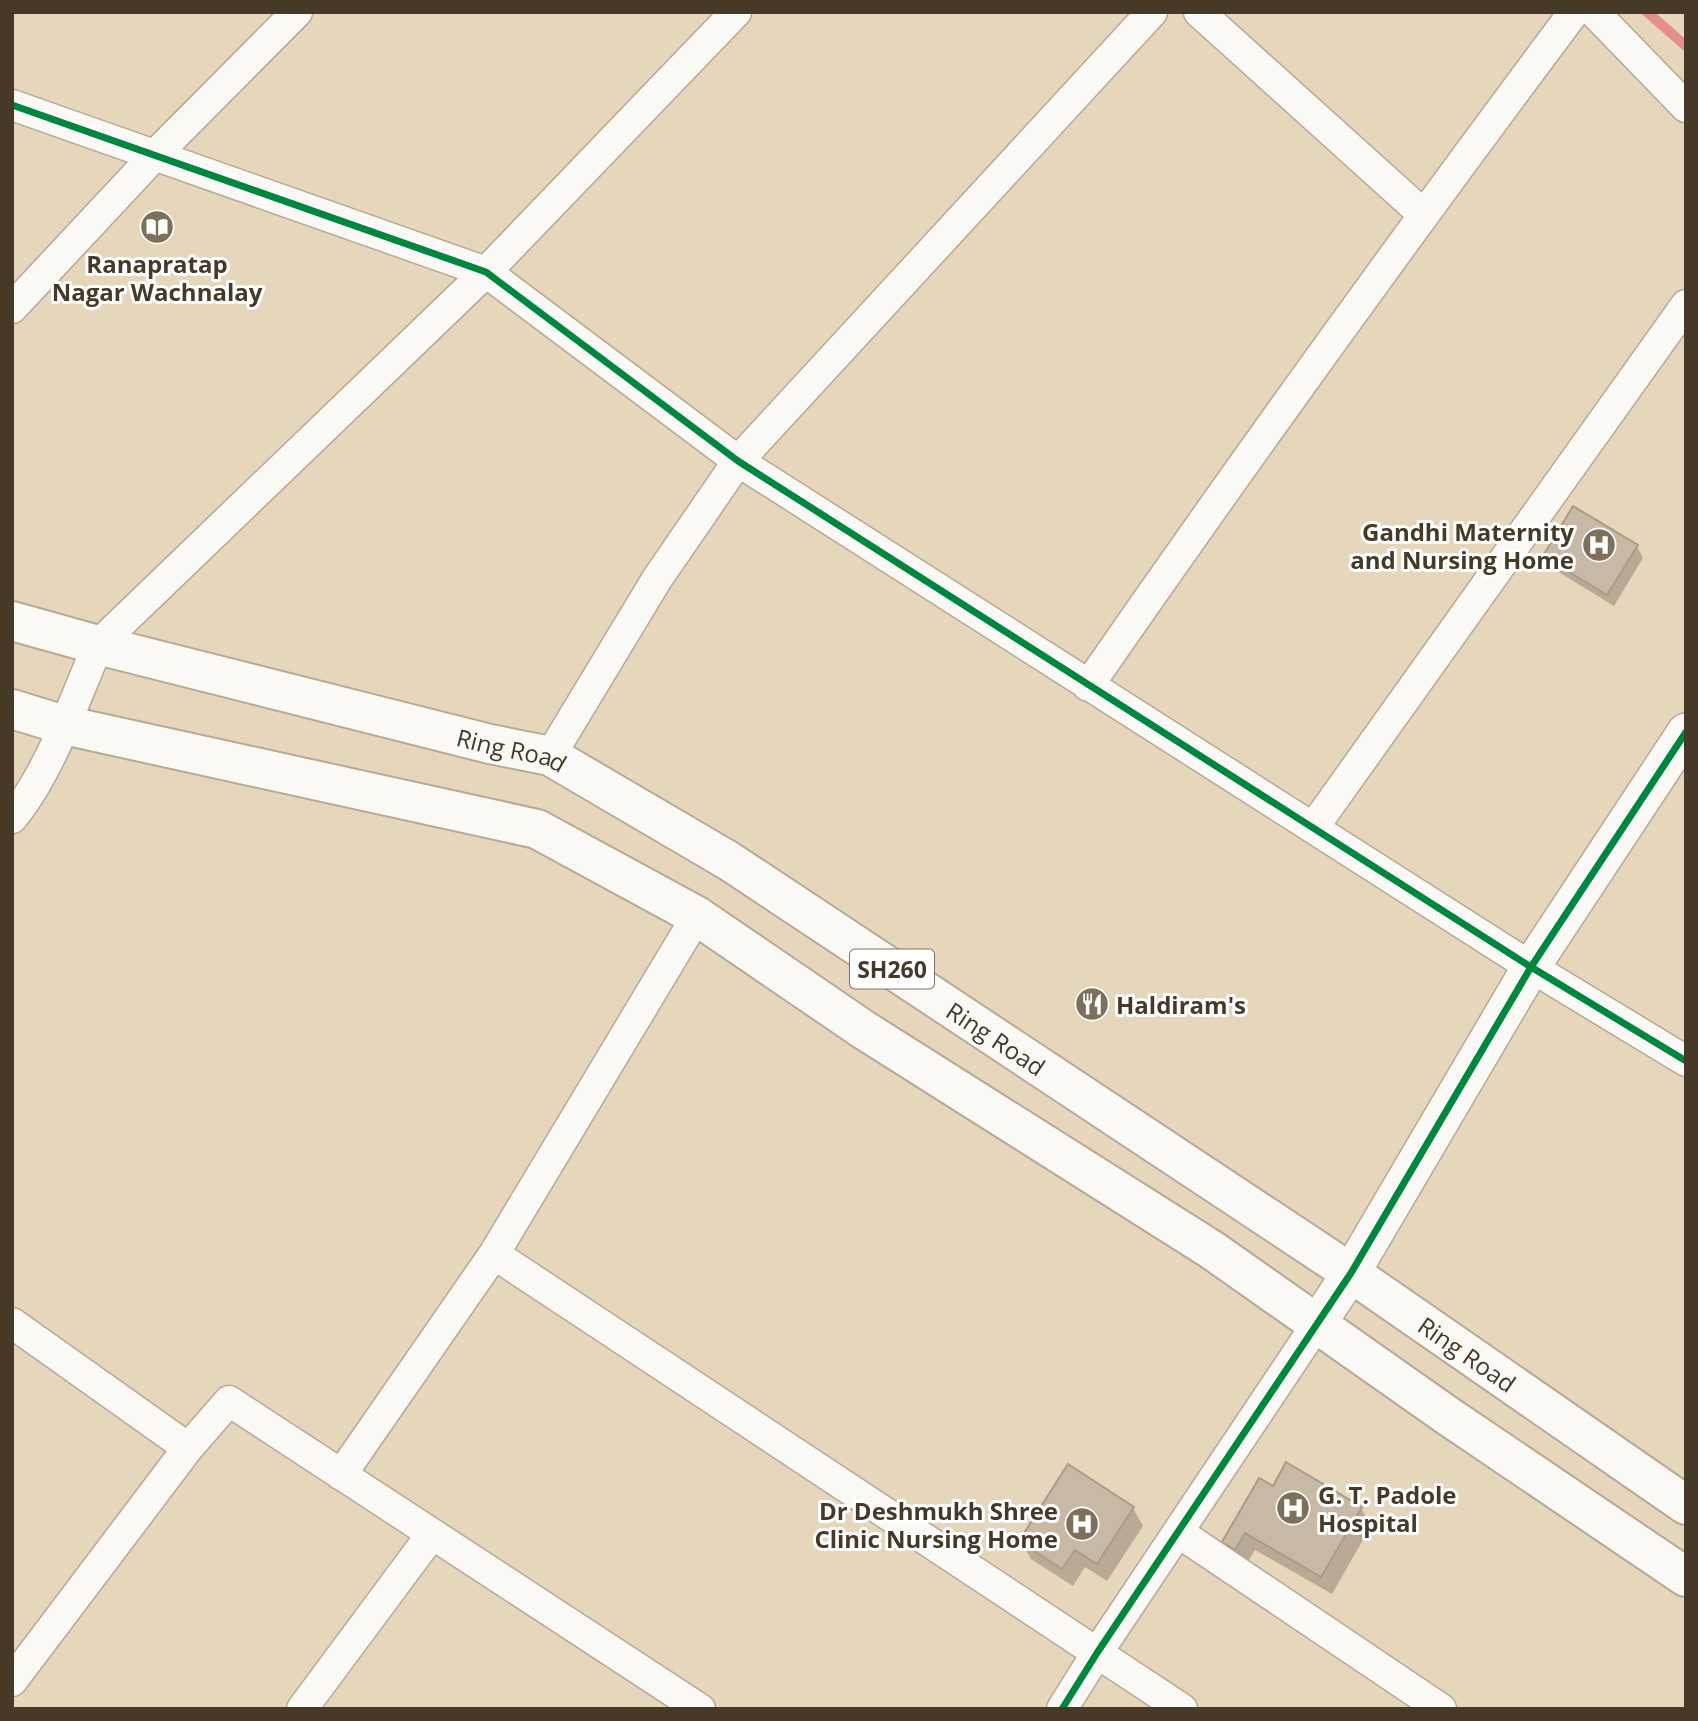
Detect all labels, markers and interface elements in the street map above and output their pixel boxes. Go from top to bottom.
library icon: Ranapratap Nagar Wachnalay [138,208,176,246]
place label: Ranapratap Nagar Wachnalay [52,247,263,308]
place label: Gandhi Maternity and Nursing Home [1350,515,1574,576]
hospital icon: Gandhi Maternity and Nursing Home [1580,526,1618,564]
street label: Ring Road [453,720,573,779]
road number: SH260 [850,950,934,988]
restaurant icon: Haldiram's [1073,985,1111,1023]
place label: Haldiram's [1116,988,1246,1021]
street label: Ring Road [941,993,1052,1083]
street label: Ring Road [1412,1308,1523,1399]
place label: G. T. Padole Hospital [1318,1478,1457,1539]
hospital icon: G. T. Padole Hospital [1274,1489,1312,1527]
place label: Dr Deshmukh Shree Clinic Nursing Home [814,1494,1058,1555]
hospital icon: Dr Deshmukh Shree Clinic Nursing Home [1063,1505,1101,1543]

